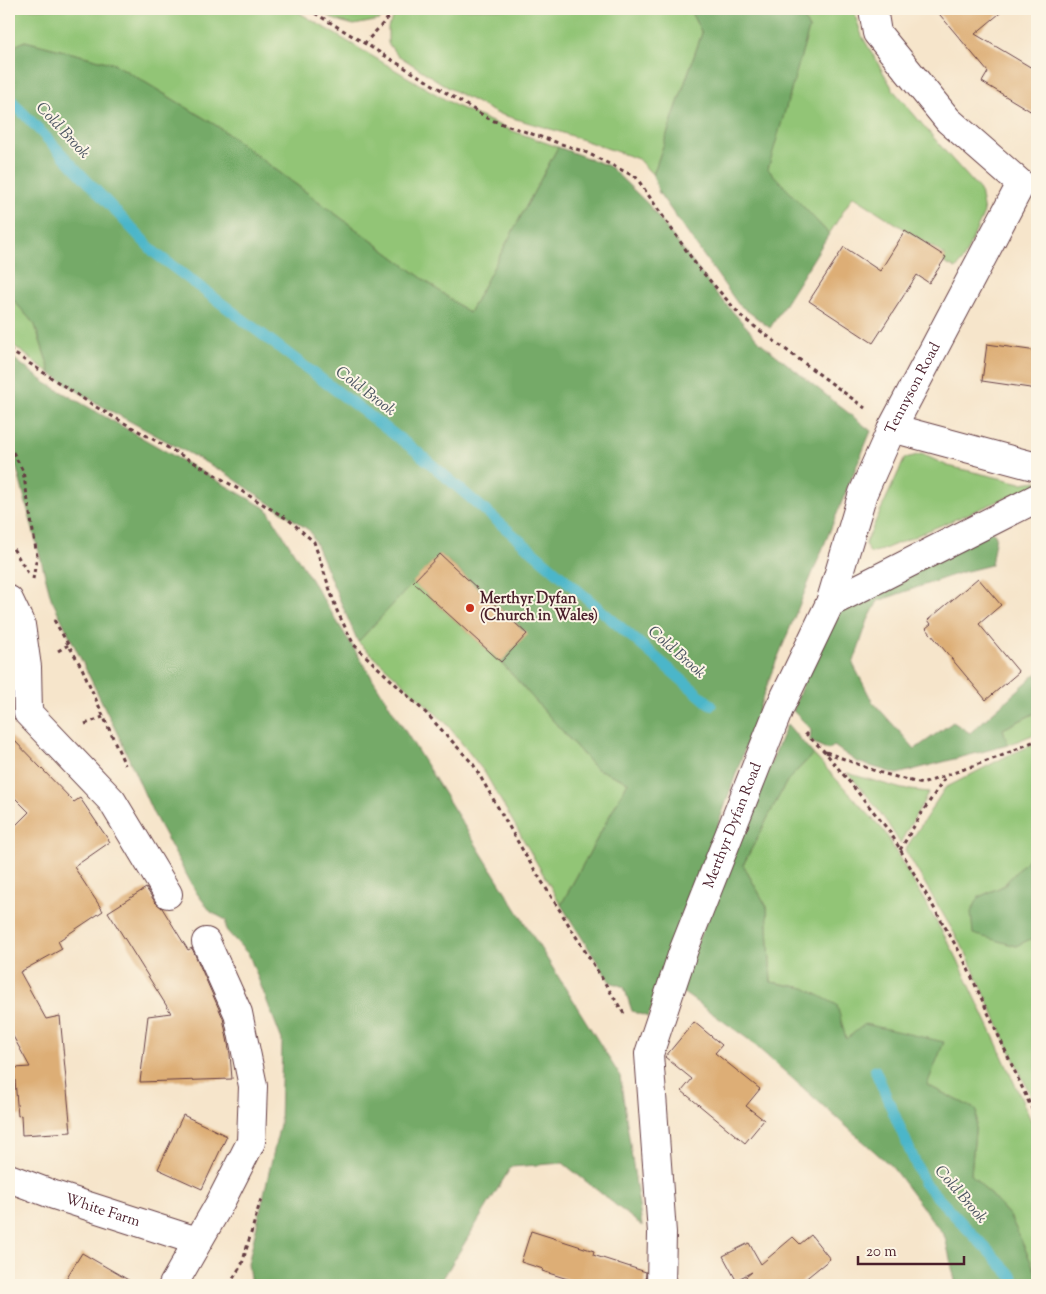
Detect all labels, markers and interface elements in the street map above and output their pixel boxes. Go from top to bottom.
water label: Cold Brook [30,97,94,165]
street label: Tennyson Road [880,338,946,437]
water label: Cold Brook [330,362,400,422]
place label: Merthyr Dyfan (Church in Wales) [480,589,598,627]
marker: Merthyr Dyfan (Church in Wales) [464,602,476,614]
water label: Cold Brook [642,621,710,685]
street label: Merthyr Dyfan Road [699,759,767,891]
water label: Cold Brook [928,1161,992,1229]
street label: White Farm [62,1189,143,1233]
scale bar [858,1234,965,1266]
text: 20 m [866,1242,897,1263]

